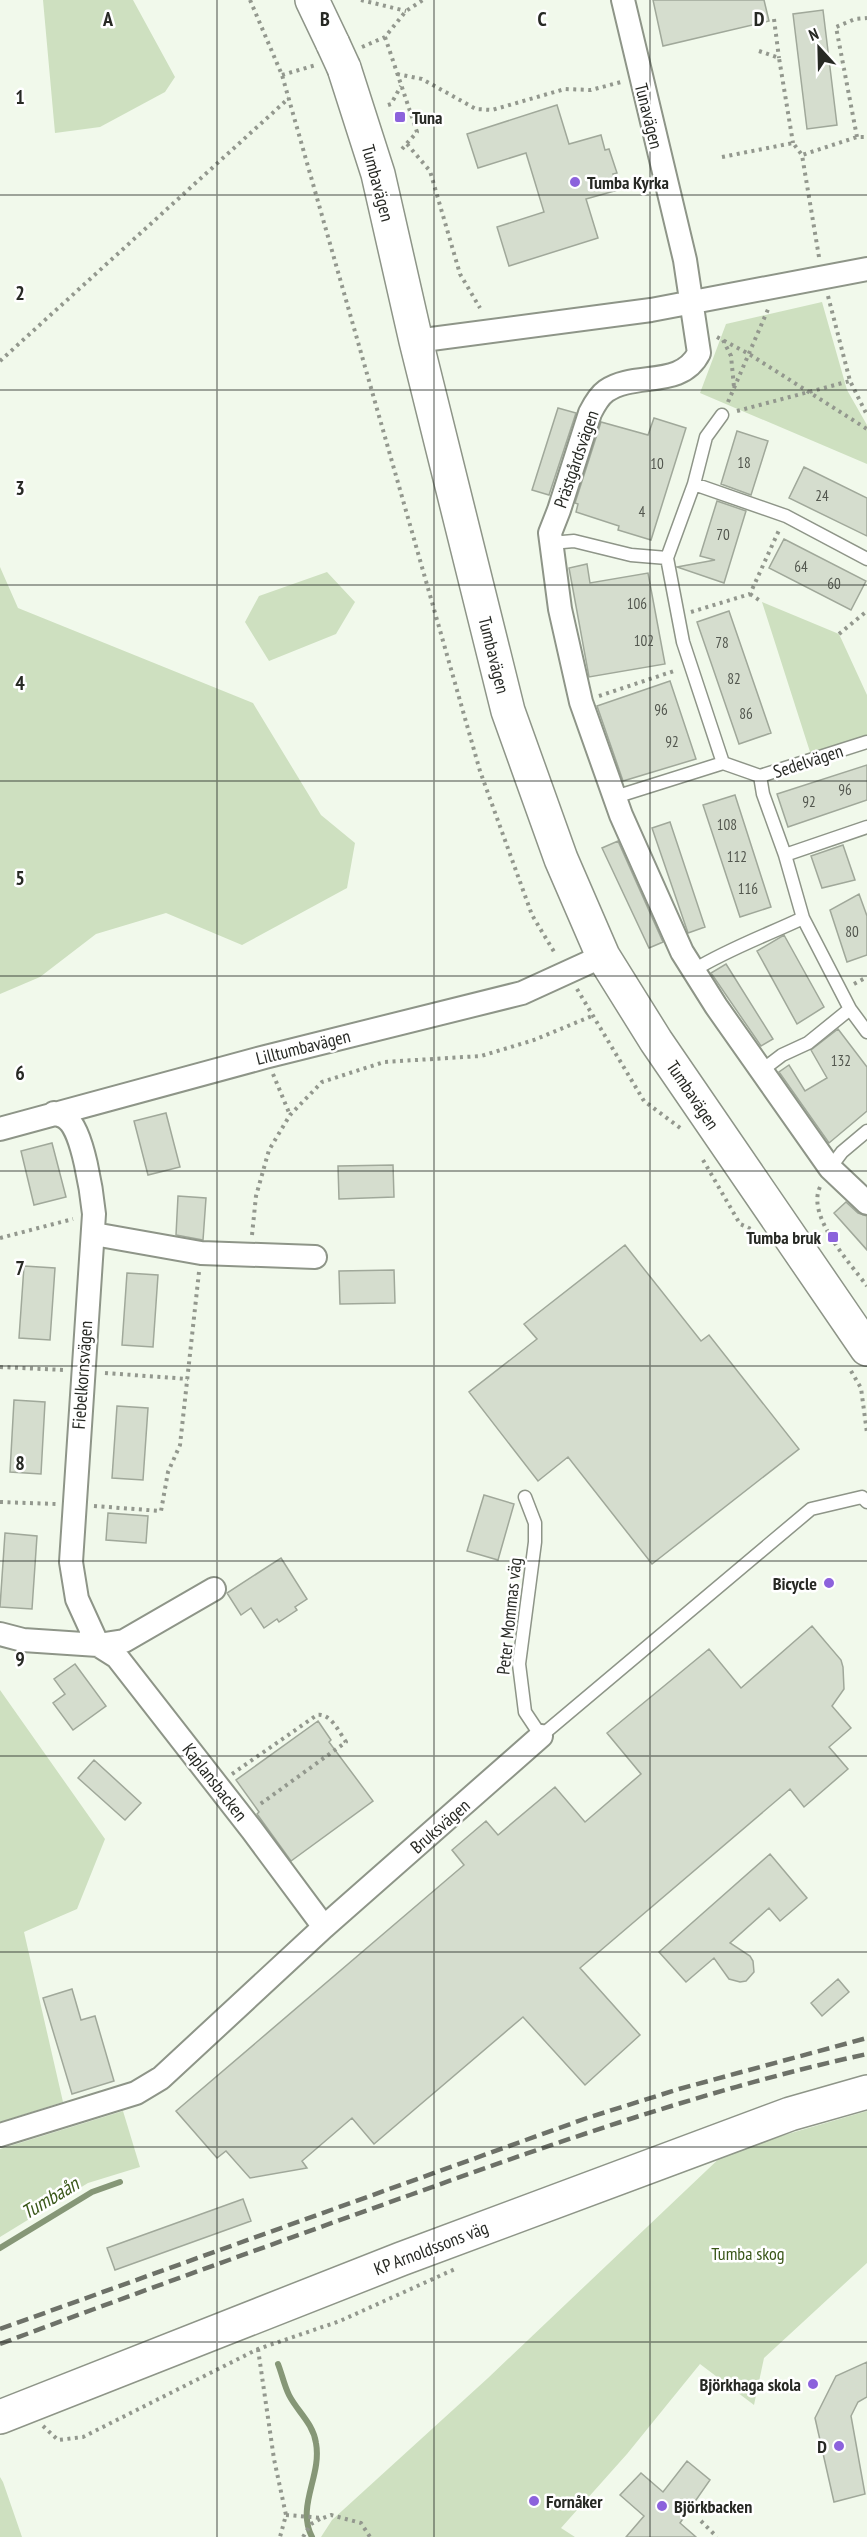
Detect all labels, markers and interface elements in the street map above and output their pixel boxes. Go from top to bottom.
text: A [102,6,114,32]
text: B [320,6,330,32]
text: C [537,6,547,32]
text: D [754,6,765,32]
north arrow [789,18,849,78]
text: N [806,23,821,45]
street label: Tunavägen [630,81,668,151]
text: 1 [15,84,25,110]
place label: Tuna [412,106,443,129]
marker: Tuna [393,110,407,124]
street label: Tumbavägen [357,142,399,224]
place label: Tumba Kyrka [587,171,669,194]
marker: Tumba Kyrka [568,175,582,189]
text: 2 [15,280,25,306]
street label: Prästgårdsvägen [549,407,603,511]
house number: 18 [737,453,751,472]
house number: 10 [650,454,664,473]
text: 3 [15,475,25,501]
house number: 24 [815,486,829,505]
house number: 4 [639,502,646,521]
house number: 70 [716,525,730,544]
house number: 64 [794,557,808,576]
house number: 60 [827,574,841,593]
house number: 106 [627,594,647,613]
street label: Tumbavägen [473,614,515,696]
house number: 102 [634,631,654,650]
house number: 78 [715,633,729,652]
house number: 82 [727,669,741,688]
text: 4 [15,670,25,696]
house number: 96 [654,700,668,719]
house number: 86 [739,704,753,723]
house number: 92 [665,732,679,751]
street label: Sedelvägen [770,739,846,783]
house number: 96 [838,780,852,799]
house number: 92 [802,792,816,811]
house number: 108 [717,815,737,834]
house number: 112 [727,847,747,866]
text: 5 [15,865,25,891]
house number: 116 [738,879,758,898]
house number: 80 [845,922,859,941]
street label: Lilltumbavägen [253,1024,353,1070]
house number: 132 [831,1051,851,1070]
street label: Tumbavägen [662,1056,724,1134]
text: 6 [15,1060,25,1086]
place label: Tumba bruk [746,1226,822,1249]
marker: Tumba bruk [826,1230,840,1244]
text: 7 [15,1255,25,1281]
street label: Fiebelkornsvägen [67,1320,97,1430]
text: 8 [15,1450,25,1476]
street label: Peter Mommas väg [491,1556,527,1676]
place label: Bicycle [773,1572,817,1595]
marker: Bicycle [822,1576,836,1590]
text: 9 [15,1646,25,1672]
street label: Kaplansbacken [177,1738,253,1826]
street label: Bruksvägen [405,1794,475,1858]
water label: Tumbaån [17,2170,84,2225]
street label: KP Arnoldssons väg [371,2216,491,2280]
park label: Tumba skog [711,2242,785,2265]
place label: Björkhaga skola [699,2373,801,2396]
marker: Björkhaga skola [806,2377,820,2391]
place label: D [817,2435,827,2458]
marker: D [832,2439,846,2453]
place label: Fornåker [546,2490,603,2513]
marker: Fornåker [527,2494,541,2508]
place label: Björkbacken [674,2495,752,2518]
marker: Björkbacken [655,2499,669,2513]

